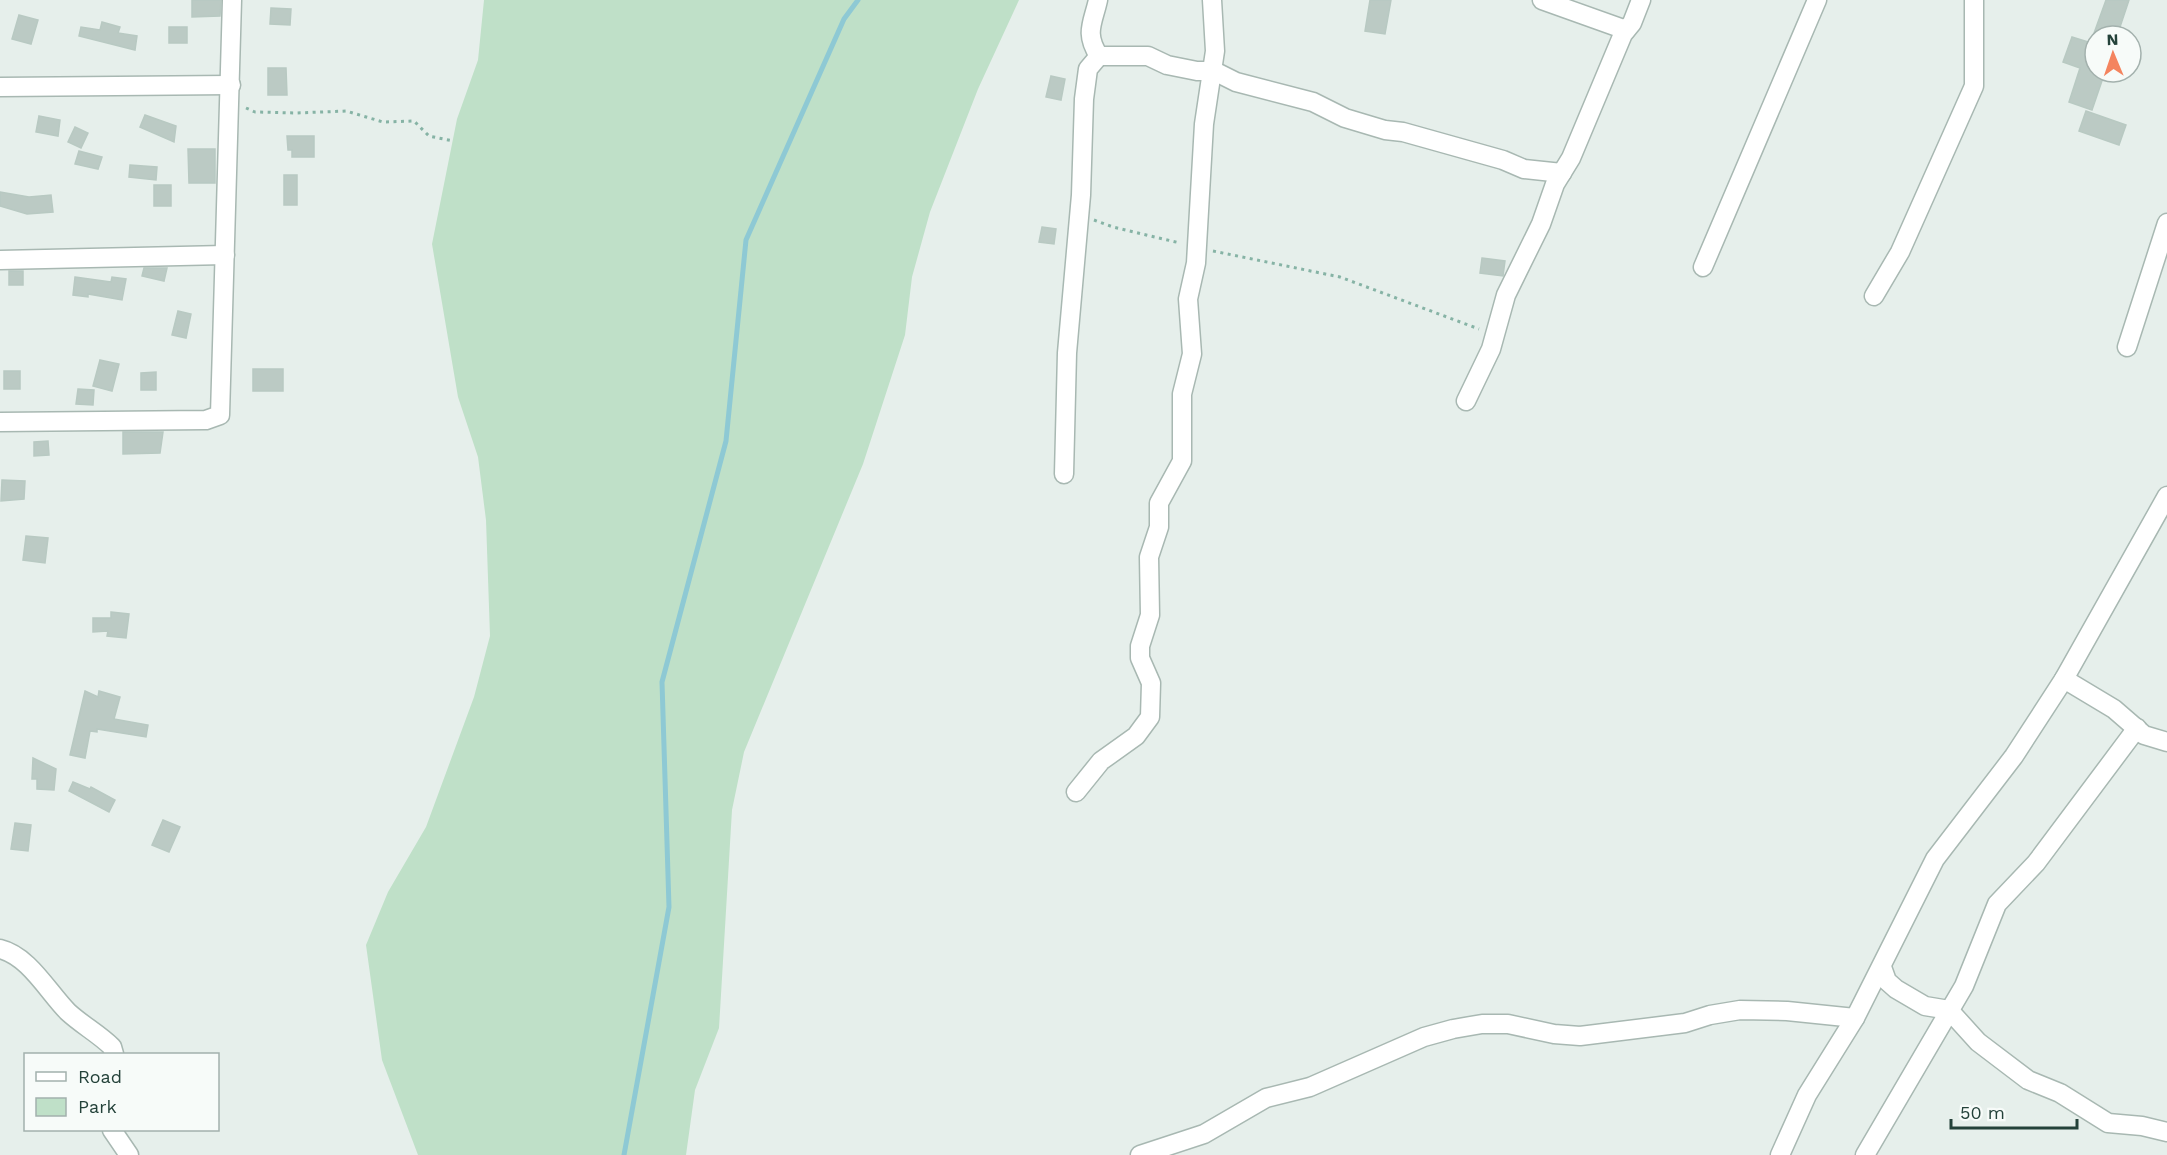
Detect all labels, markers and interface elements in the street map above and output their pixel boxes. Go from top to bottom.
north arrow [2083,24,2143,84]
text: N [2106,30,2119,49]
legend [24,1053,219,1131]
text: Road [78,1066,122,1087]
scale bar [1951,1092,2077,1130]
text: Park [78,1096,117,1117]
text: 50 m [1960,1102,2005,1123]

